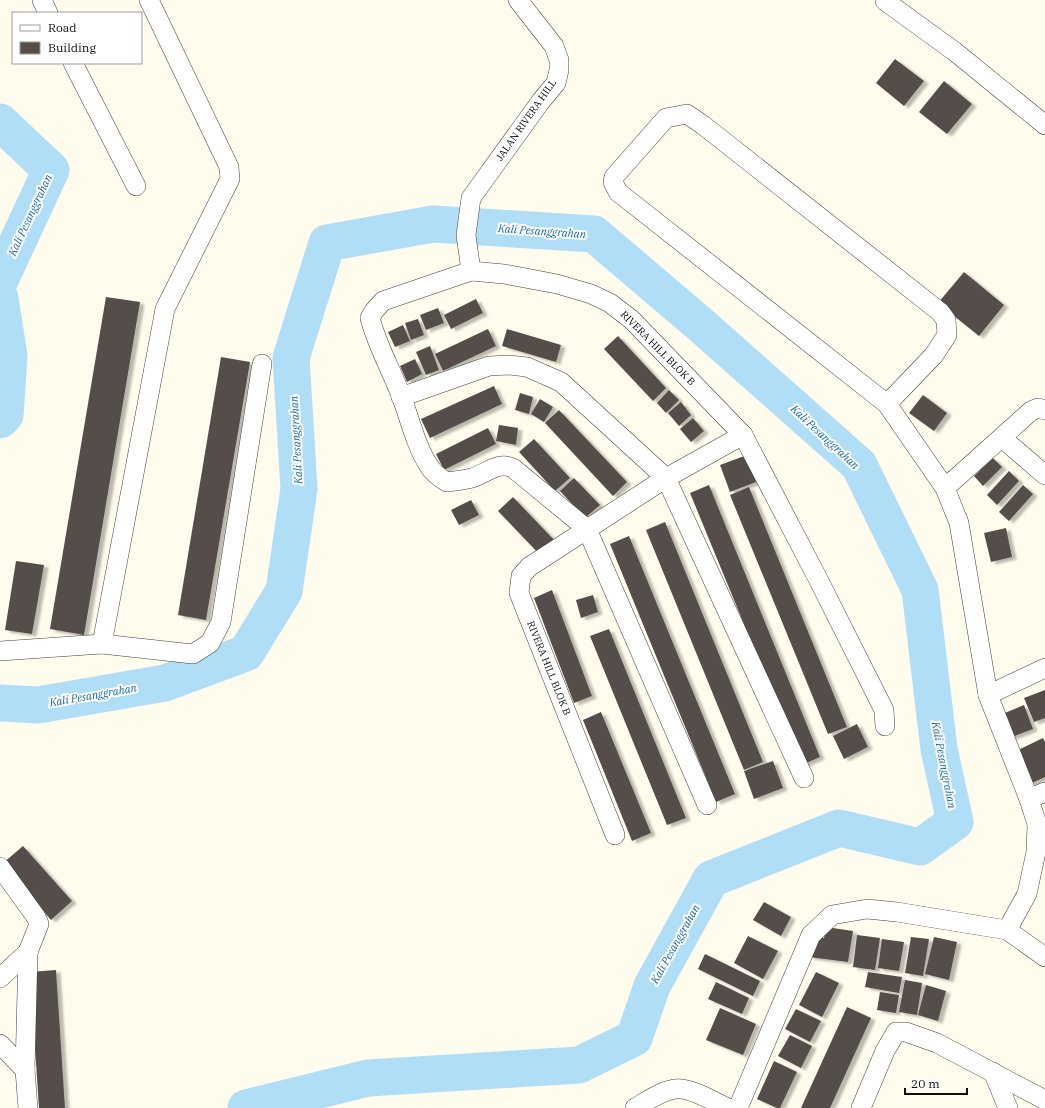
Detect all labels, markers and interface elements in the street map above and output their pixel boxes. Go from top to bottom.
legend [12,12,142,64]
text: Road [48,20,77,35]
text: Building [48,40,96,55]
street label: JALAN RIVERA HILL [493,77,559,163]
water label: Kali Pesanggrahan [5,171,55,259]
water label: Kali Pesanggrahan [496,221,587,241]
street label: RIVERA HILL BLOK B [618,308,698,388]
water label: Kali Pesanggrahan [287,395,305,485]
water label: Kali Pesanggrahan [787,401,863,473]
street label: RIVERA HILL BLOK B [524,619,574,717]
water label: Kali Pesanggrahan [47,680,138,710]
water label: Kali Pesanggrahan [929,719,959,810]
water label: Kali Pesanggrahan [647,901,703,987]
scale bar [905,1070,967,1096]
text: 20 m [911,1076,940,1091]

